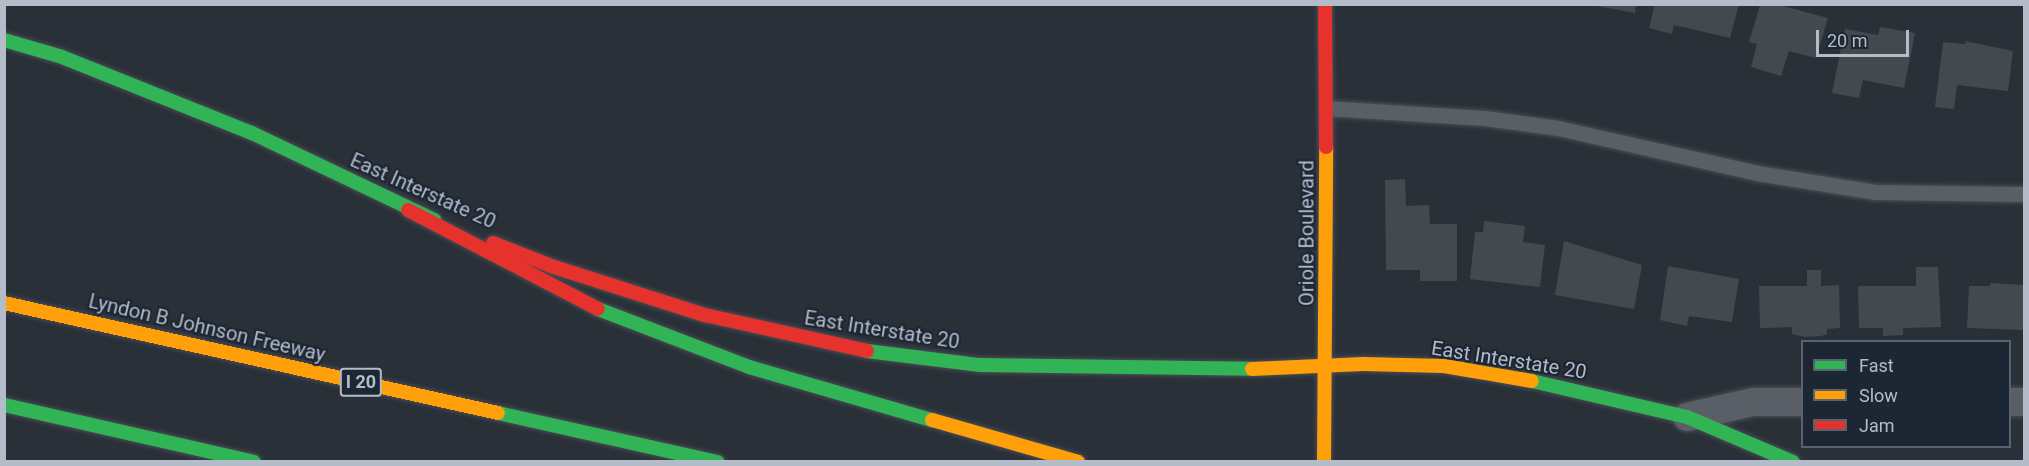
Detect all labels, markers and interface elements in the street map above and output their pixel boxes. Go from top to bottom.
scale bar [1819,18,1912,56]
text: 20 m [1827,30,1867,51]
street label: East Interstate 20 [346,148,500,234]
street label: Oriole Boulevard [1295,160,1319,306]
street label: Lyndon B Johnson Freeway [86,289,328,367]
street label: East Interstate 20 [803,306,961,354]
street label: East Interstate 20 [1430,336,1588,384]
legend [1801,340,2011,448]
text: Fast [1859,355,1894,376]
road number: I 20 [338,367,384,397]
text: Slow [1859,385,1898,406]
text: Jam [1859,415,1895,436]

